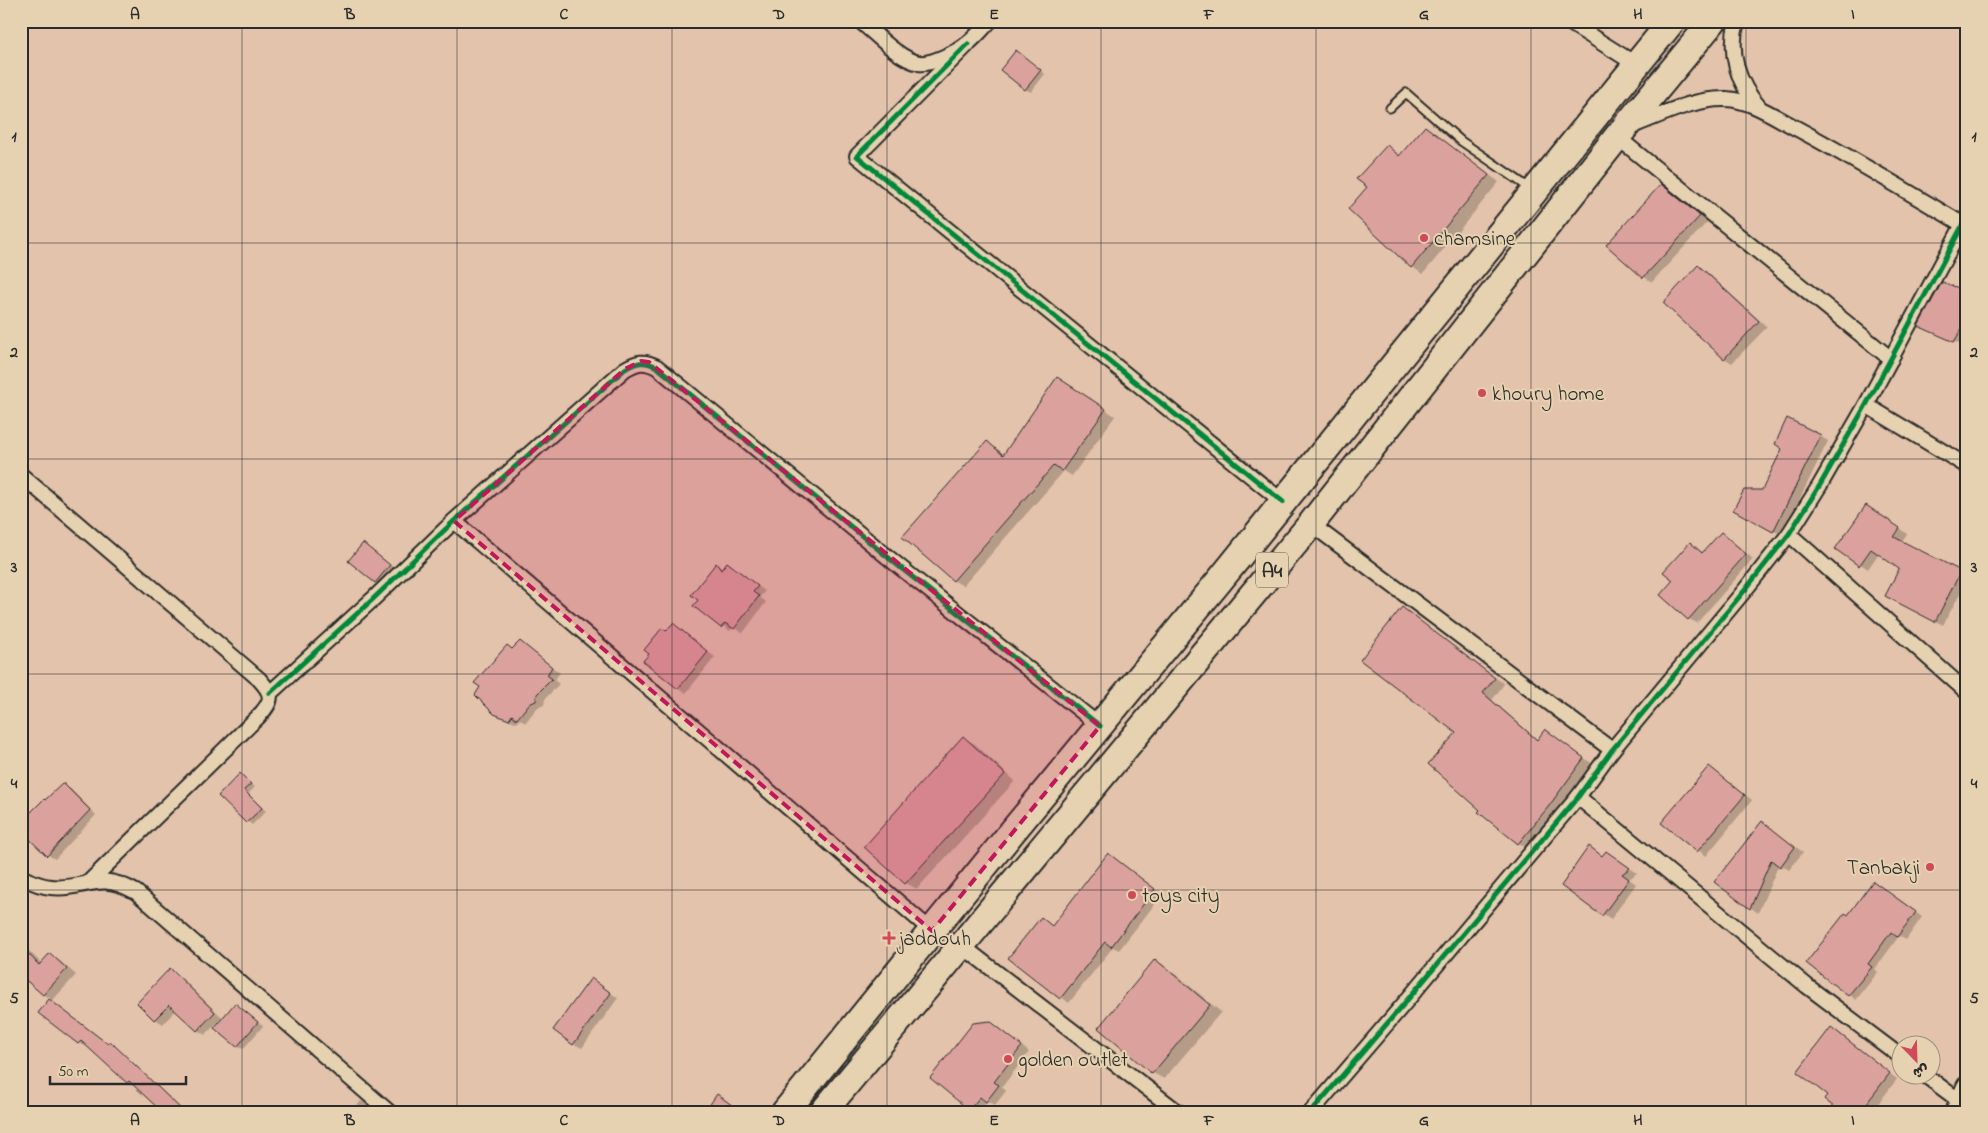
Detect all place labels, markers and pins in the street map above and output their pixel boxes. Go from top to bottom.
place label: chamsine [1434,225,1516,255]
marker: chamsine [1418,232,1430,244]
place label: khoury home [1492,380,1605,412]
marker: khoury home [1476,387,1488,399]
place label: Tanbakji [1847,854,1920,884]
marker: Tanbakji [1924,861,1936,873]
place label: toys city [1142,882,1219,914]
marker: toys city [1126,889,1138,901]
place label: jaddouh [896,925,971,955]
marker: jaddouh [883,932,895,944]
place label: golden outlet [1017,1046,1128,1078]
marker: golden outlet [1002,1053,1014,1065]

